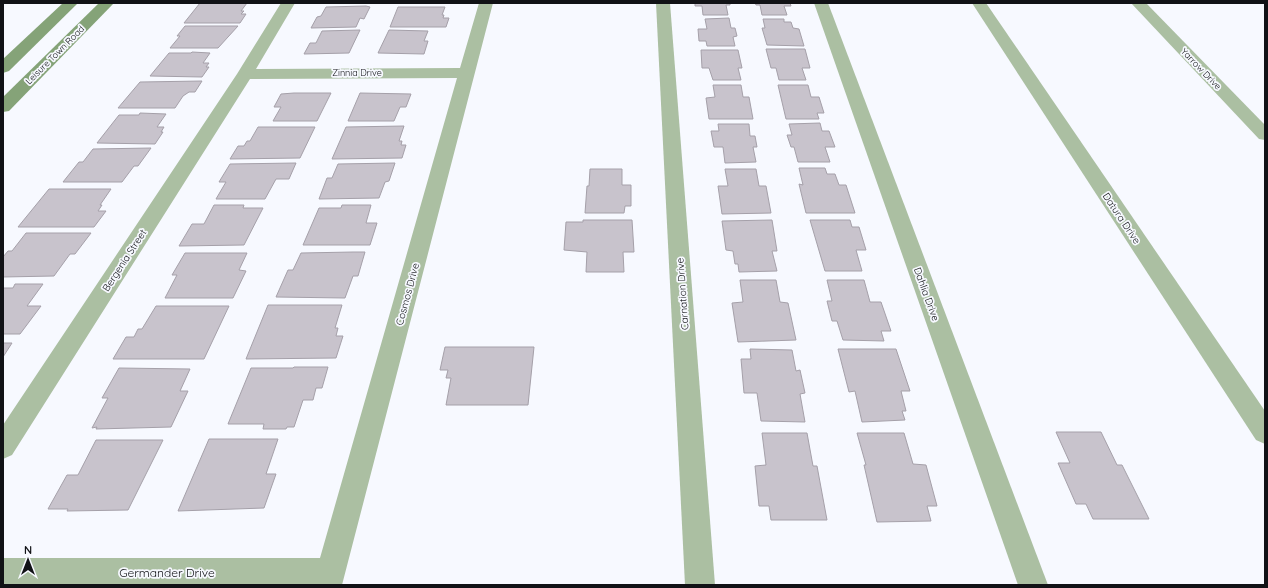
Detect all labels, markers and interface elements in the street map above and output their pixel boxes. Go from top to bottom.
street label: Leisure Town Road [23,23,86,86]
street label: Yarrow Drive [1179,46,1224,92]
street label: Zinnia Drive [332,67,382,78]
street label: Datura Drive [1100,190,1144,247]
street label: Bergenia Street [99,226,150,294]
street label: Carnation Drive [673,257,692,331]
street label: Cosmos Drive [393,261,422,327]
street label: Dahlia Drive [911,266,942,323]
north arrow [8,540,48,580]
text: N [24,543,32,557]
street label: Germander Drive [119,565,215,580]

